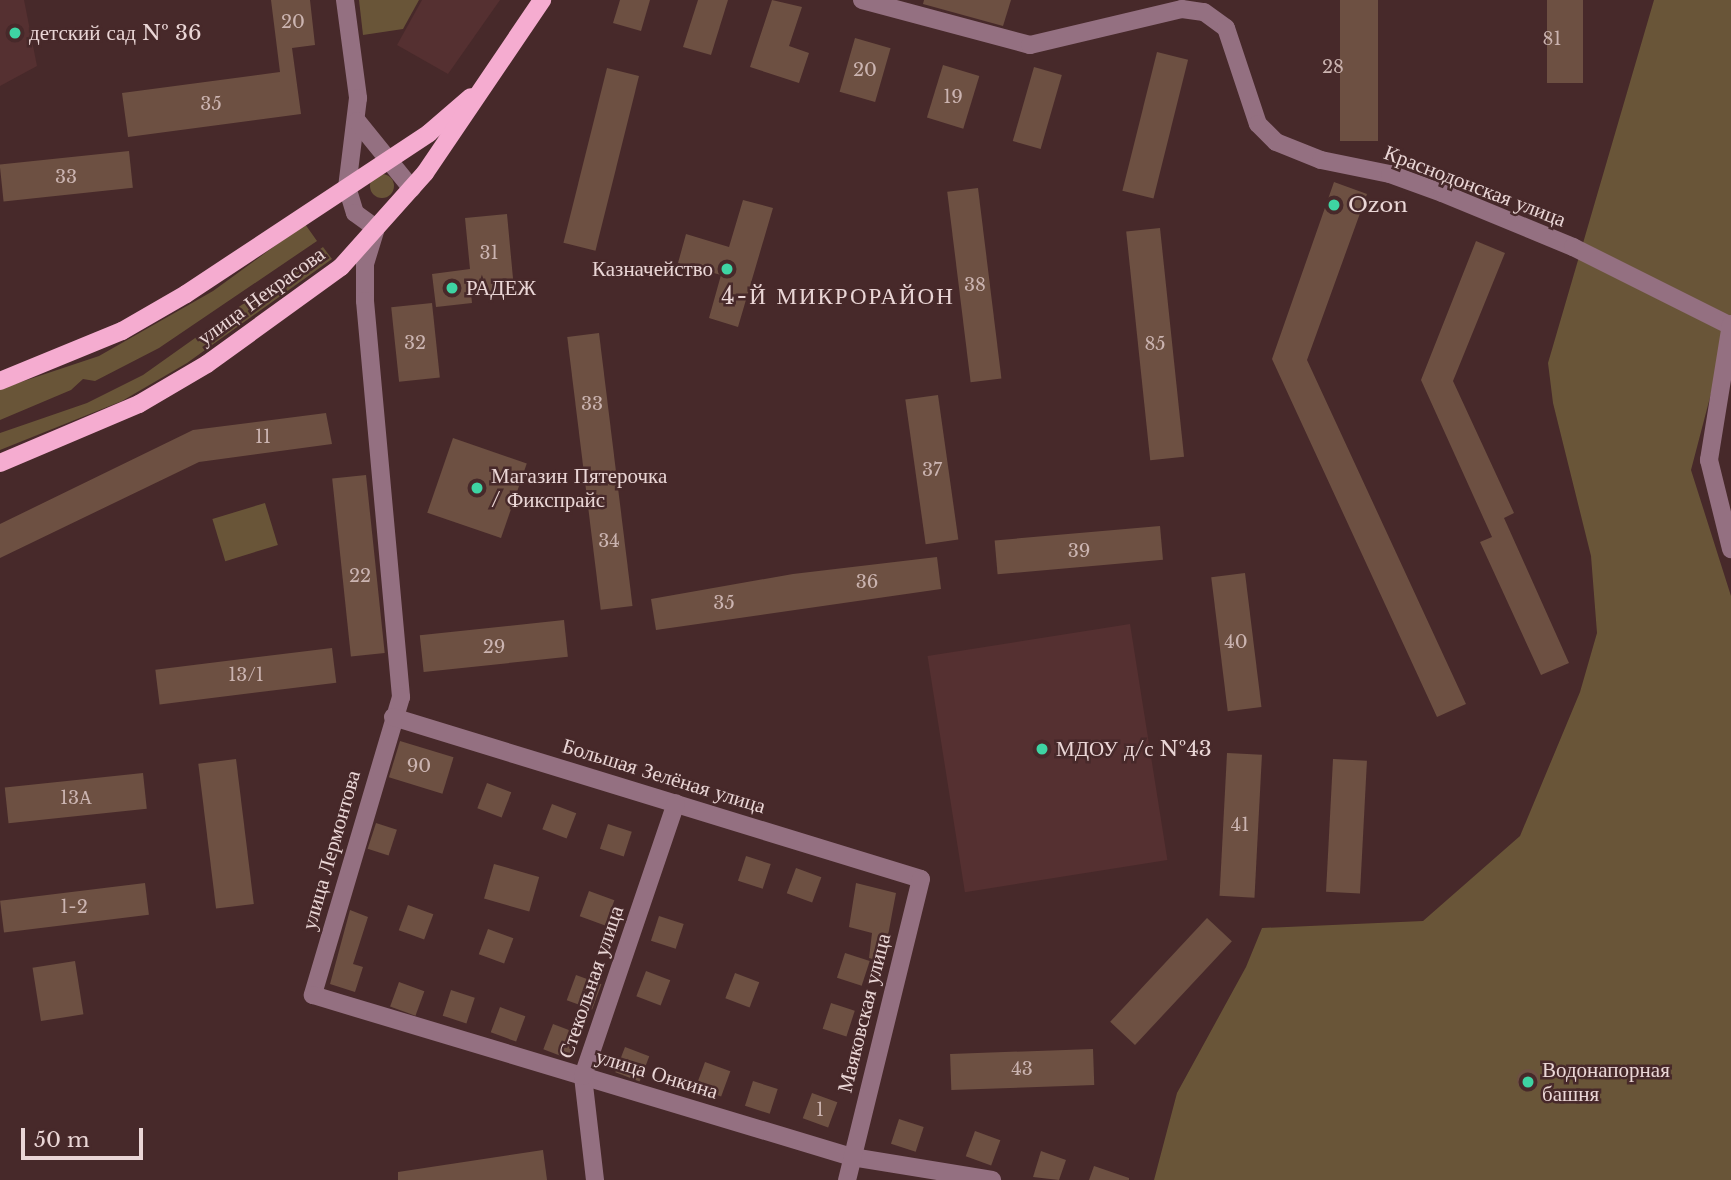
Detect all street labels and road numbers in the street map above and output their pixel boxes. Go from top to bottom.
street label: Краснодонская улица [1381,140,1569,232]
street label: улица Некрасова [192,241,330,351]
street label: Большая Зелёная улица [559,733,769,819]
street label: улица Лермонтова [296,767,366,933]
street label: Стекольная улица [553,902,629,1062]
street label: Маяковская улица [832,931,896,1095]
street label: улица Онкина [593,1043,721,1105]

